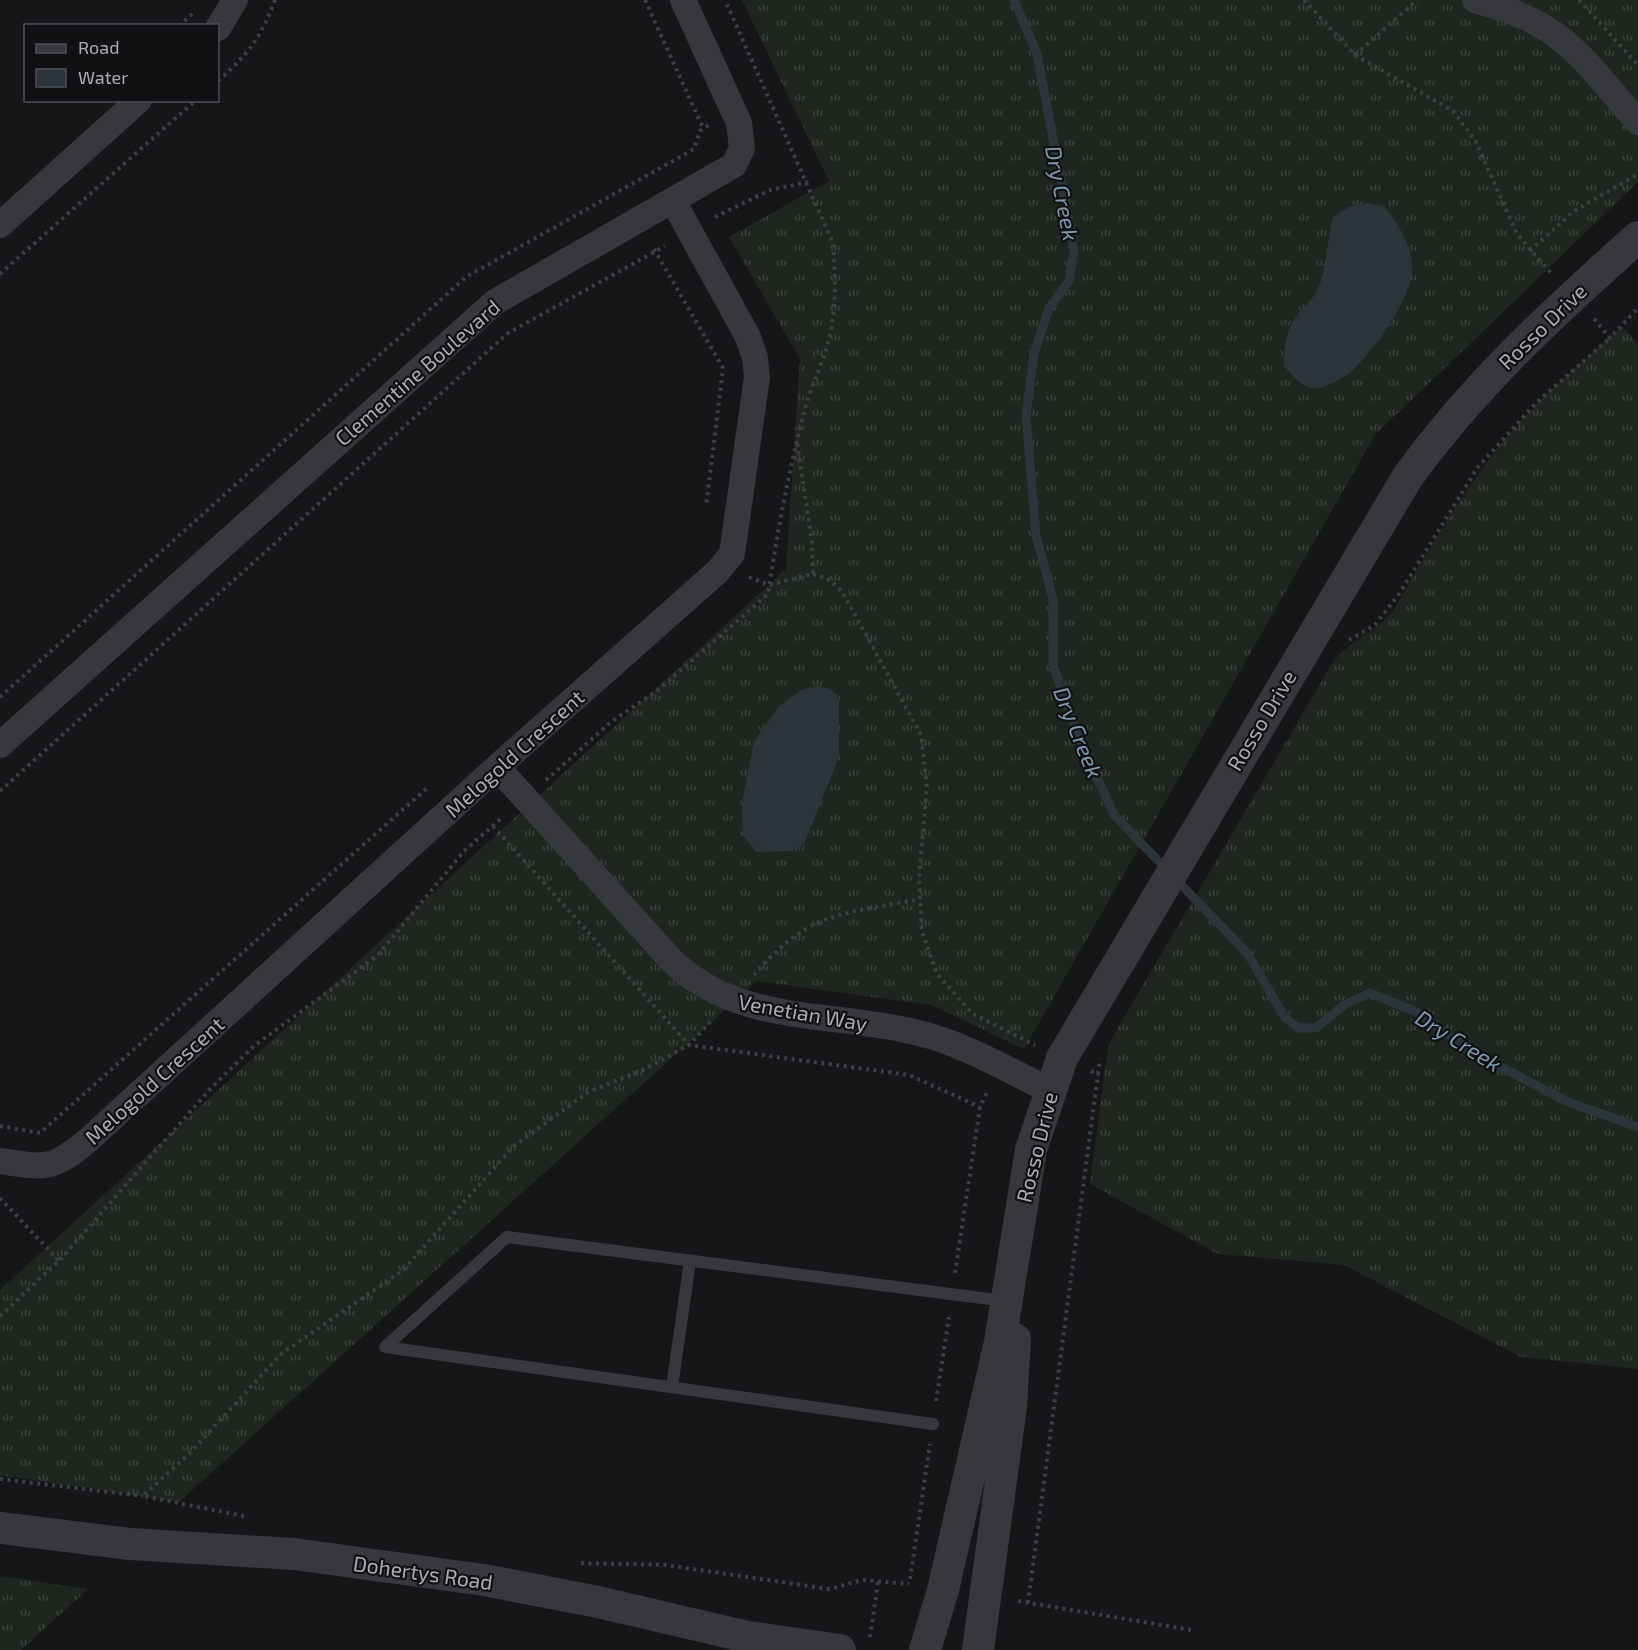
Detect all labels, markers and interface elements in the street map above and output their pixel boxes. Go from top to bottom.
legend [24,24,219,102]
text: Road [78,36,119,58]
text: Water [78,66,128,88]
water label: Dry Creek [1040,143,1085,243]
street label: Rosso Drive [1493,278,1591,374]
street label: Clementine Boulevard [330,294,504,450]
street label: Rosso Drive [1221,665,1301,775]
water label: Dry Creek [1048,683,1109,782]
street label: Melogold Crescent [439,684,589,822]
street label: Venetian Way [737,988,869,1036]
water label: Dry Creek [1411,1004,1507,1077]
street label: Melogold Crescent [79,1011,229,1149]
street label: Rosso Drive [1010,1089,1062,1205]
street label: Dohertys Road [352,1550,494,1594]

